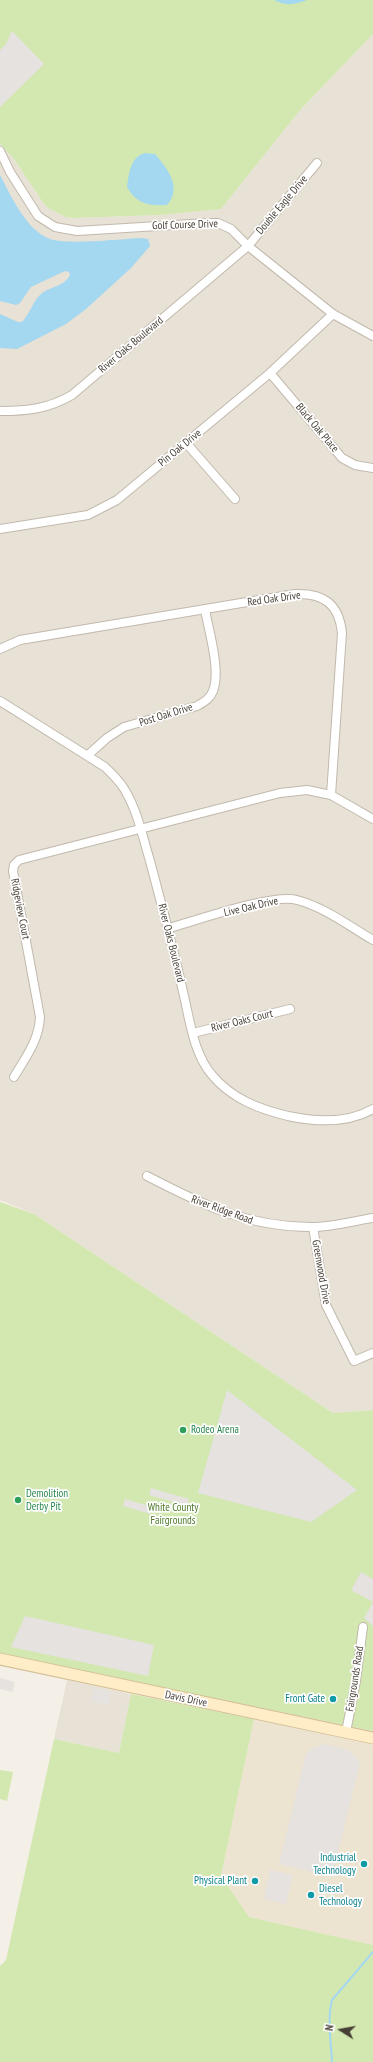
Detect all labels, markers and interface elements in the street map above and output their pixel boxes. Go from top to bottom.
street label: Double Eagle Drive [254,173,310,237]
street label: Golf Course Drive [152,217,218,233]
street label: River Oaks Boulevard [96,314,166,376]
street label: Black Oak Place [293,401,341,455]
street label: Pin Oak Drive [156,427,204,469]
street label: Red Oak Drive [247,589,301,609]
street label: Post Oak Drive [138,701,194,729]
street label: Ridgeview Court [8,877,32,941]
street label: Live Oak Drive [223,894,279,920]
street label: River Oaks Boulevard [155,902,187,984]
street label: River Oaks Court [210,1007,274,1035]
street label: River Ridge Road [189,1193,255,1227]
street label: Greenwood Drive [309,1239,333,1305]
place label: Rodeo Arena [191,1423,239,1437]
marker: Rodeo Arena [178,1425,188,1435]
place label: Demolition Derby Pit [26,1487,68,1513]
marker: Demolition Derby Pit [13,1495,23,1505]
park label: White County Fairgrounds [148,1501,198,1527]
street label: Fairgrounds Road [343,1645,367,1713]
street label: Davis Drive [164,1688,208,1710]
place label: Front Gate [285,1692,325,1706]
marker: Front Gate [328,1694,338,1704]
place label: Industrial Technology [313,1851,356,1877]
marker: Industrial Technology [359,1859,369,1869]
place label: Physical Plant [194,1874,247,1888]
marker: Physical Plant [250,1876,260,1886]
place label: Diesel Technology [319,1882,362,1908]
marker: Diesel Technology [306,1890,316,1900]
north arrow [321,2010,361,2050]
text: N [322,2023,337,2032]

